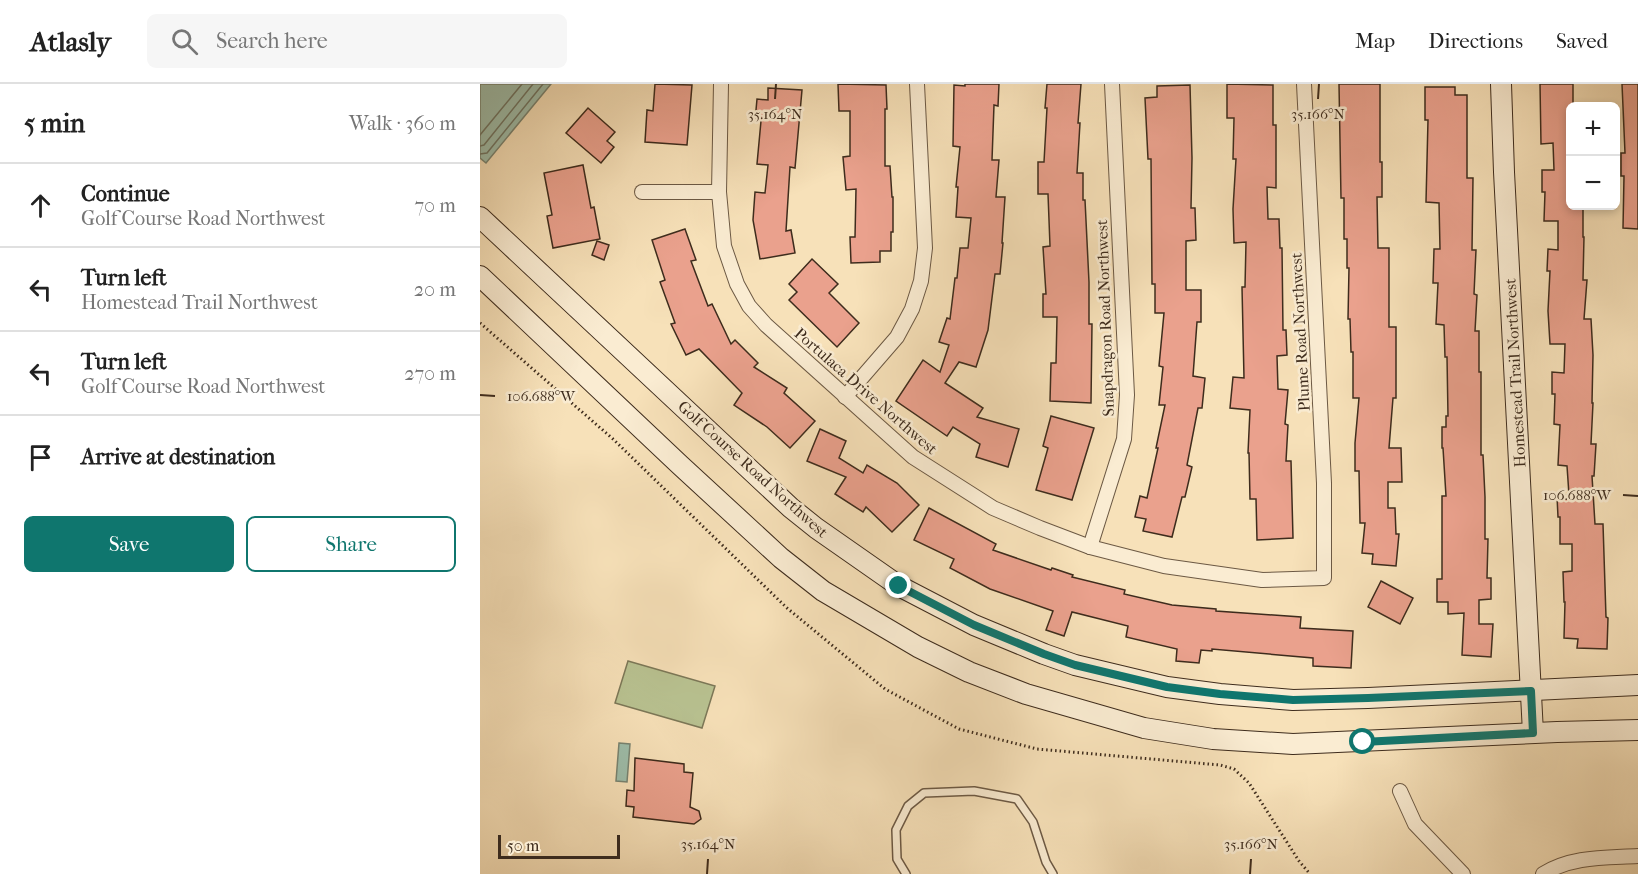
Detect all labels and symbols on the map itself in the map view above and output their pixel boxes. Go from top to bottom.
text: 35.164°N [748,105,803,123]
text: 35.166°N [1291,105,1346,123]
street label: Snapdragon Road Northwest [1092,219,1118,417]
street label: Plume Road Northwest [1286,252,1314,412]
street label: Homestead Trail Northwest [1501,278,1529,468]
street label: Portulaca Drive Northwest [791,324,942,459]
text: 106.688°W [507,387,576,405]
street label: Golf Course Road Northwest [674,397,832,542]
text: 106.688°W [1543,486,1612,504]
route end [885,572,911,598]
route start [1349,728,1375,754]
scale bar [498,832,620,860]
text: 35.164°N [681,835,736,853]
text: 35.166°N [1224,835,1279,853]

